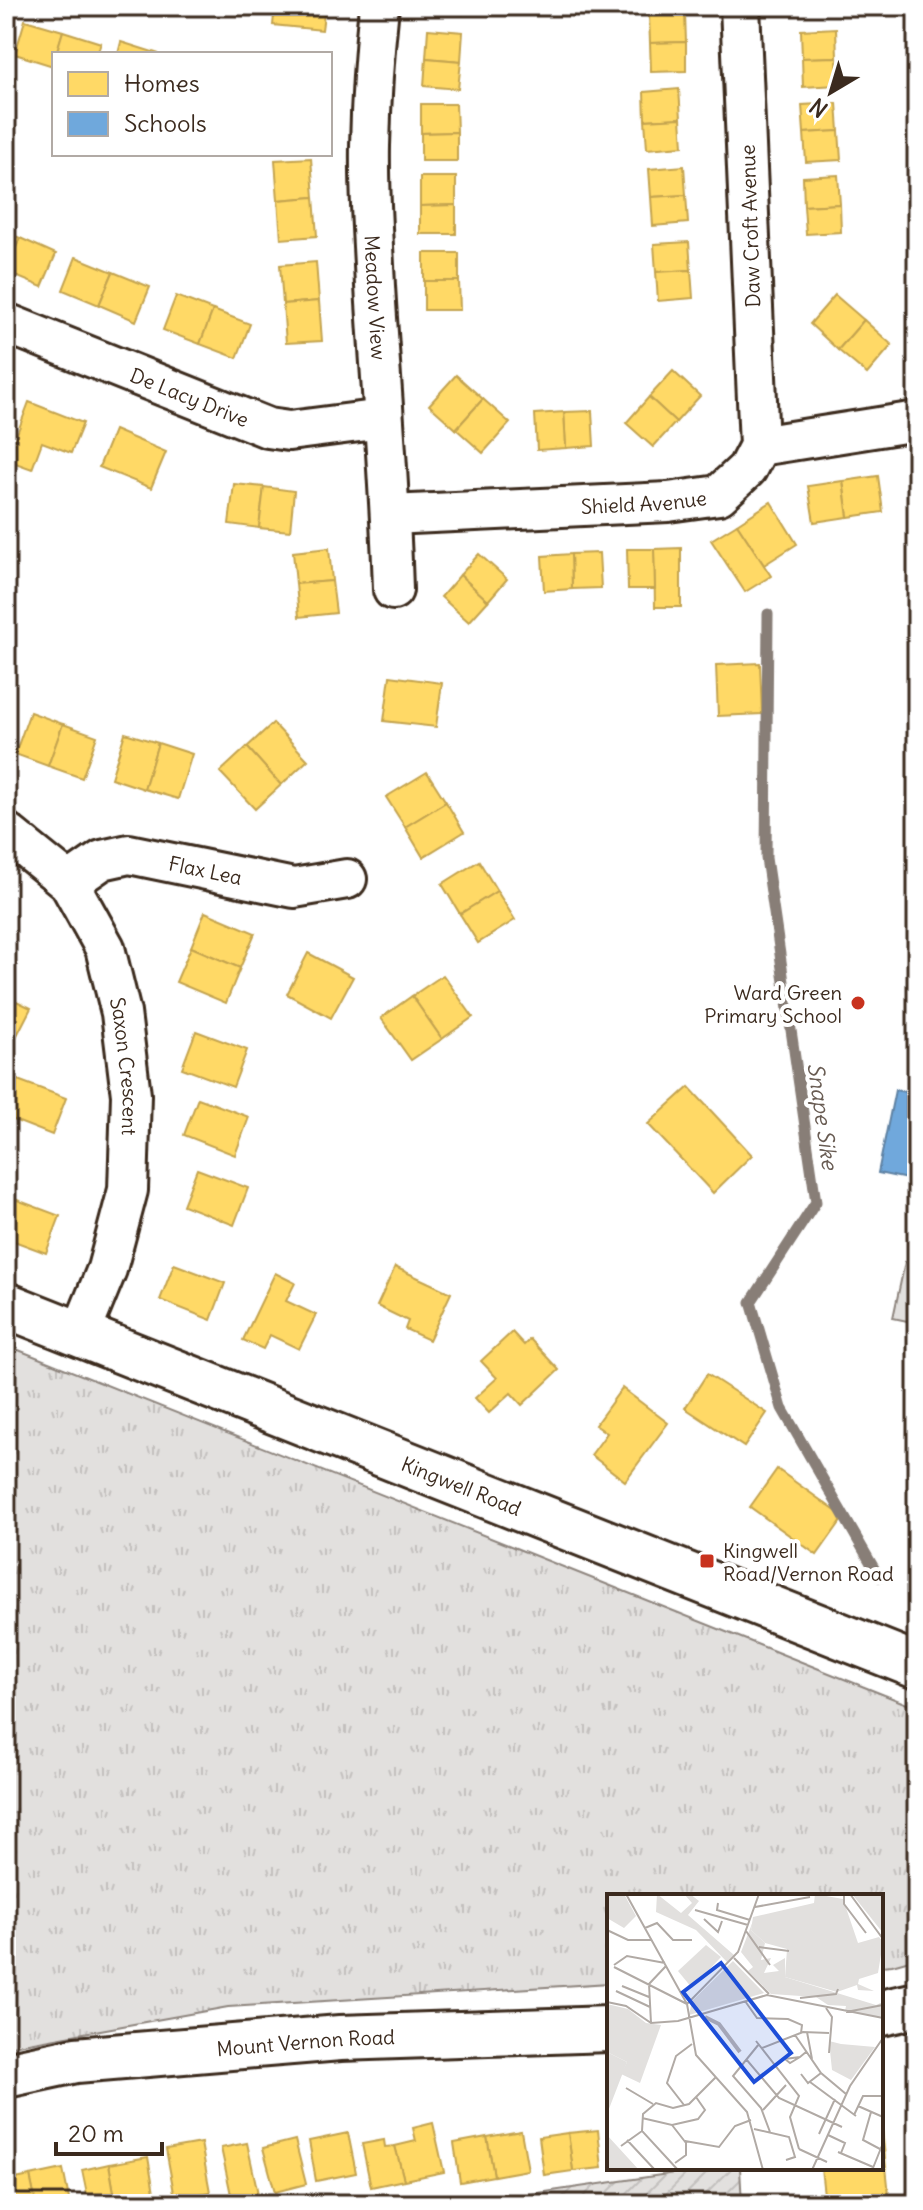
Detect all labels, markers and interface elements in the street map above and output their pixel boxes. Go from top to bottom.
legend [52,52,332,156]
north arrow [791,52,871,132]
text: Homes [124,68,200,98]
text: N [804,92,833,123]
text: Schools [124,108,207,138]
street label: Daw Croft Avenue [735,144,765,308]
street label: Meadow View [360,234,392,361]
street label: De Lacy Drive [127,362,253,432]
street label: Shield Avenue [580,484,708,519]
street label: Flax Lea [167,850,244,890]
place label: Ward Green Primary School [704,980,842,1028]
marker: Ward Green Primary School [849,994,867,1012]
street label: Saxon Crescent [105,995,144,1136]
water label: Snape Sike [802,1061,845,1173]
street label: Kingwell Road [398,1451,525,1521]
place label: Kingwell Road/Vernon Road [723,1538,894,1586]
marker: Kingwell Road/Vernon Road [698,1552,716,1570]
inset map [607,1894,883,2170]
street label: Mount Vernon Road [216,2024,395,2061]
scale bar [56,2106,162,2156]
text: 20 m [68,2118,124,2148]

